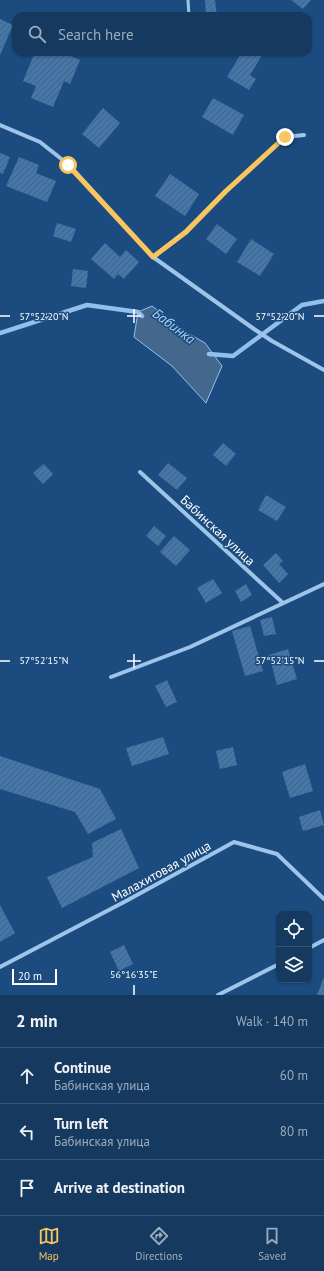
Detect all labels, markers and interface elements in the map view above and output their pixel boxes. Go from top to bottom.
search box [12,12,312,56]
icon: search [26,23,48,45]
text: Search here [58,25,134,44]
route end [276,128,294,146]
route start [59,156,77,174]
water label: Бабинка [149,304,199,348]
text: 57°52'20"N [19,310,69,323]
text: 57°52'20"N [255,310,305,323]
street label: Бабинская улица [177,491,259,569]
text: 57°52'15"N [19,654,69,667]
text: 57°52'15"N [255,654,305,667]
street label: Малахитовая улица [109,837,214,906]
map controls [276,911,312,983]
button: locate [276,911,312,947]
button: layers [276,947,312,983]
scale bar [12,967,57,986]
text: 56°16'35"E [110,968,158,981]
text: 20 m [18,969,42,983]
text: 2 min [16,1010,57,1032]
text: Walk · 140 m [236,1013,308,1030]
text: Continue [54,1058,111,1077]
icon: ahead [16,1065,38,1087]
text: 60 m [280,1067,308,1084]
text: Бабинская улица [54,1077,150,1094]
text: Turn left [54,1114,108,1133]
icon: left [16,1121,38,1143]
text: 80 m [280,1123,308,1140]
text: Бабинская улица [54,1133,150,1150]
icon: arrive [16,1177,38,1199]
text: Arrive at destination [54,1178,185,1197]
tab: Map [38,1225,60,1263]
tab: Directions [135,1225,183,1263]
tab: Saved [258,1225,286,1263]

